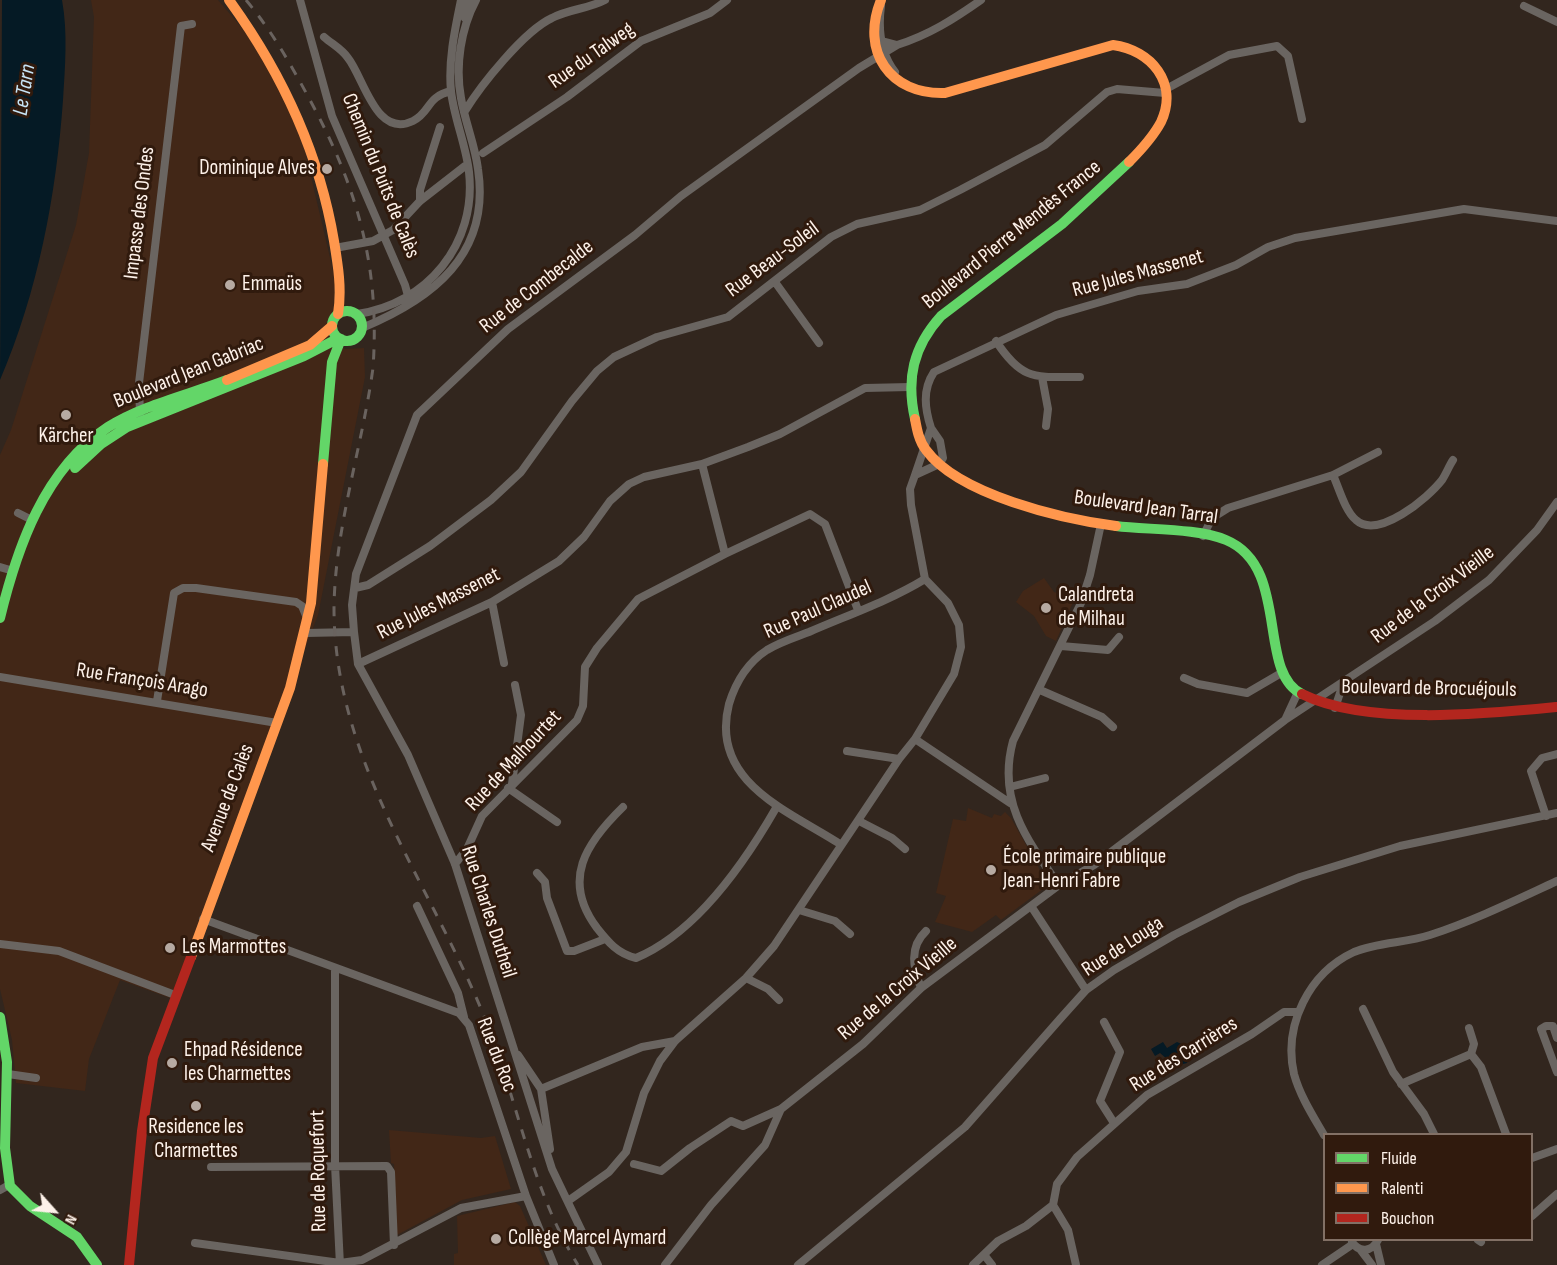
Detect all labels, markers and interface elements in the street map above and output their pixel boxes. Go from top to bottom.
street label: Rue du Talweg [544,17,640,95]
water label: Le Tarn [8,63,42,117]
street label: Chemin du Puits de Calès [335,90,425,262]
street label: Impasse des Ondes [119,145,161,281]
street label: Boulevard Pierre Mendès France [917,155,1107,315]
place label: Dominique Alves [199,156,315,182]
marker: Dominique Alves [320,162,334,176]
street label: Rue Beau-Soleil [721,217,825,303]
street label: Rue de Combecalde [475,235,599,339]
street label: Rue Jules Massenet [1070,244,1206,304]
place label: Emmaüs [242,272,302,298]
marker: Emmaüs [223,278,237,292]
street label: Boulevard Jean Gabriac [110,331,268,415]
marker: Kärcher [59,408,73,422]
place label: Kärcher [38,424,94,450]
street label: Boulevard Jean Tarral [1073,485,1219,531]
street label: Rue de la Croix Vieille [1366,540,1500,650]
street label: Rue Jules Massenet [373,562,505,646]
street label: Rue Paul Claudel [760,575,876,645]
place label: Calandreta de Milhau [1058,583,1134,633]
marker: Calandreta de Milhau [1039,601,1053,615]
street label: Rue François Arago [74,658,210,704]
street label: Boulevard de Brocuéjouls [1341,675,1517,703]
street label: Rue de Malhourtet [461,705,567,817]
street label: Avenue de Calès [196,741,260,855]
street label: Rue Charles Dutheil [455,843,521,981]
place label: École primaire publique Jean-Henri Fabre [1003,845,1166,895]
marker: École primaire publique Jean-Henri Fabre [984,863,998,877]
street label: Rue de Louga [1078,911,1168,983]
street label: Rue de la Croix Vieille [833,932,963,1046]
place label: Les Marmottes [182,935,286,961]
marker: Les Marmottes [163,941,177,955]
street label: Rue des Carrières [1125,1012,1243,1098]
street label: Rue du Roc [470,1014,522,1096]
place label: Ehpad Résidence les Charmettes [184,1038,303,1088]
marker: Ehpad Résidence les Charmettes [165,1056,179,1070]
marker: Residence les Charmettes [189,1099,203,1113]
street label: Rue de Roquefort [305,1110,333,1232]
place label: Residence les Charmettes [148,1115,244,1165]
legend [1323,1133,1533,1241]
text: Fluide [1381,1148,1417,1169]
text: Ralenti [1381,1178,1423,1199]
north arrow [24,1181,84,1241]
text: Bouchon [1381,1208,1434,1229]
text: N [60,1211,81,1228]
place label: Collège Marcel Aymard [508,1226,666,1252]
marker: Collège Marcel Aymard [489,1232,503,1246]

